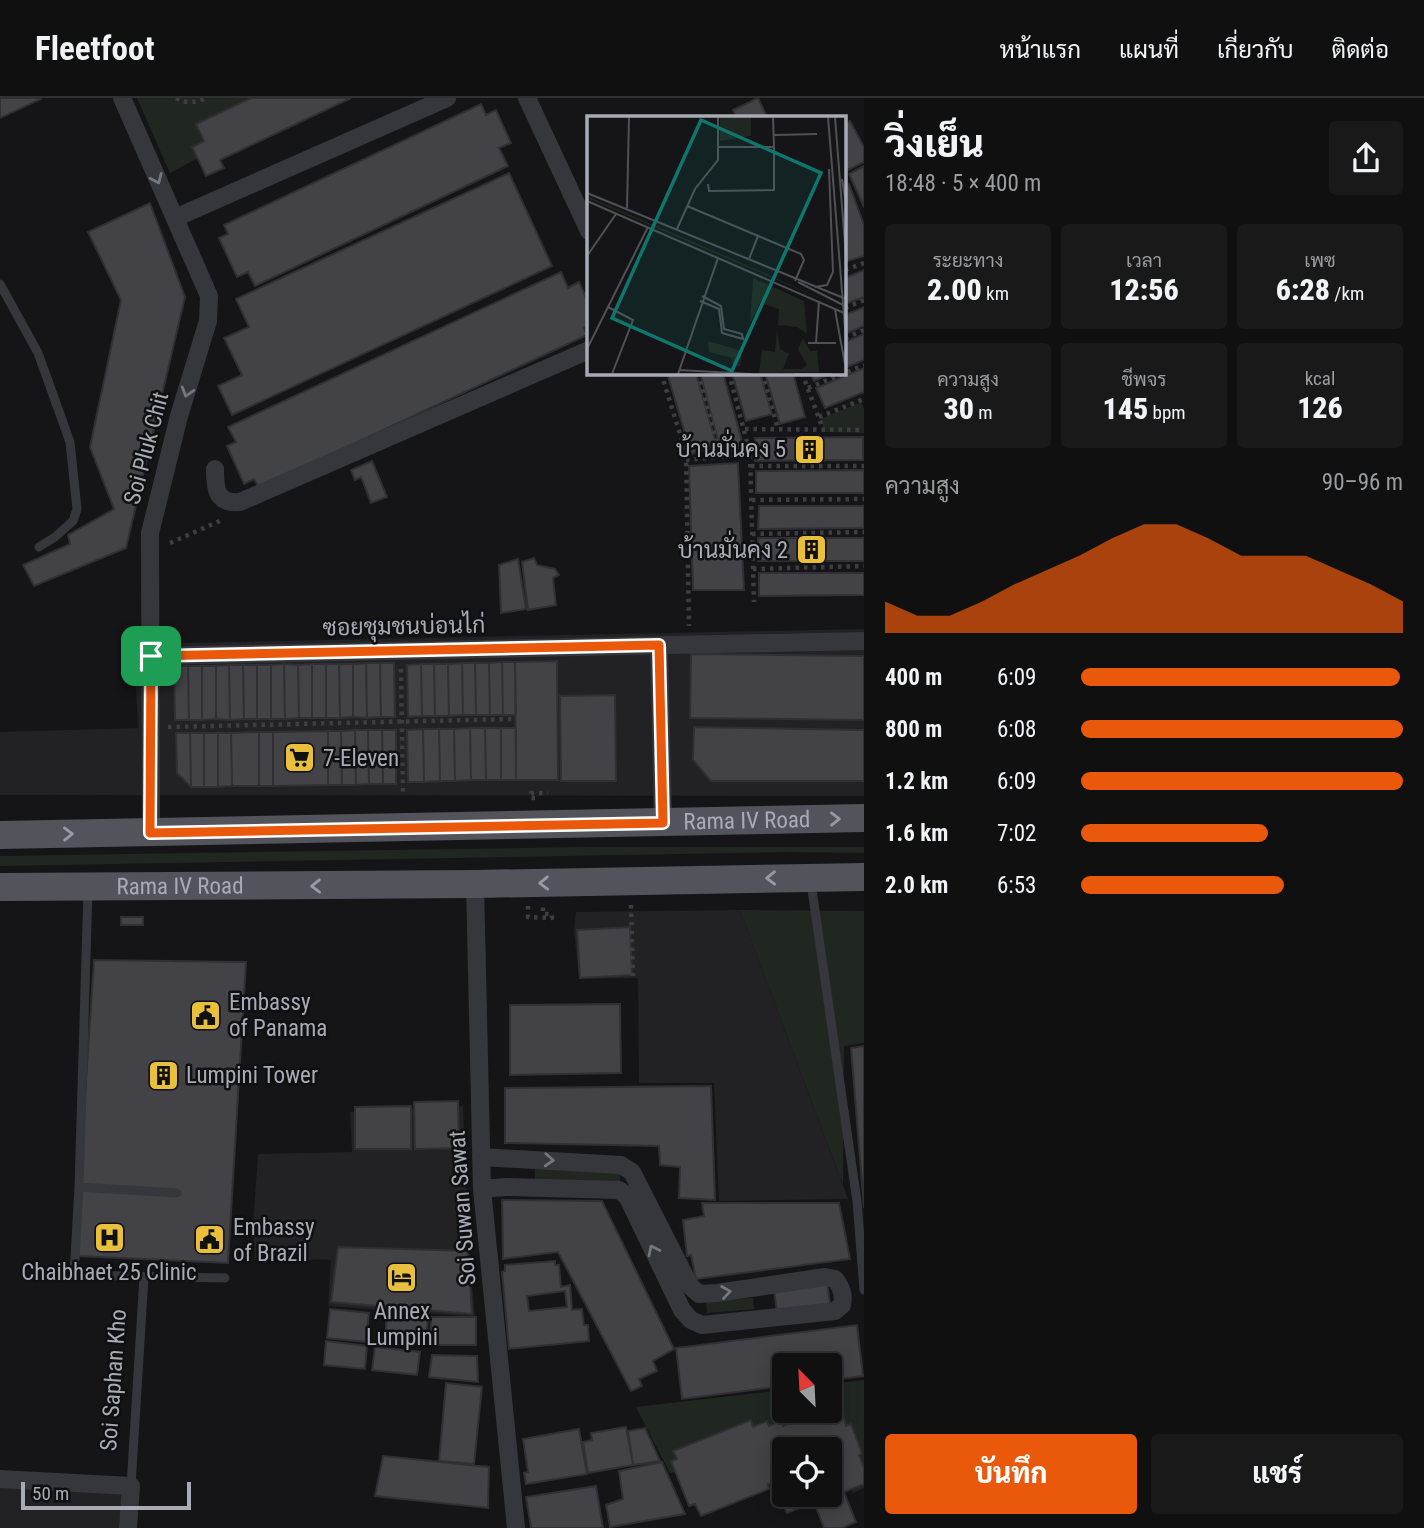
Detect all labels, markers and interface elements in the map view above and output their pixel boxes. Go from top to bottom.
text: Fleetfoot [35,29,155,68]
text: หน้าแรก [1000,36,1081,64]
text: แผนที่ [1119,36,1179,64]
text: เกี่ยวกับ [1217,36,1294,64]
text: ติดต่อ [1332,36,1389,64]
inset map [587,116,846,374]
button: share [1329,121,1403,195]
text: วิ่งเย็น [885,122,984,166]
text: 18:48 · 5 × 400 m [885,170,1041,197]
one-way arrow [149,172,163,184]
text: ระยะทาง [933,249,1003,272]
text: เวลา [1126,249,1162,272]
text: เพซ [1304,249,1336,272]
text: 2.00 [927,272,982,307]
text: 12:56 [1109,272,1179,307]
text: 6:28 [1276,272,1330,307]
text: km [982,282,1009,305]
text: /km [1330,282,1364,305]
text: kcal [1305,367,1335,390]
text: ความสูง [937,368,999,391]
text: ชีพจร [1122,368,1166,391]
one-way arrow [180,386,195,398]
street label: Soi Pluk Chit [119,389,174,507]
text: 126 [1297,390,1343,425]
text: 30 [943,391,974,426]
text: 145 [1102,391,1148,426]
text: m [974,401,993,424]
text: bpm [1148,401,1186,424]
place label: บ้านมั่นคง 5 [676,429,786,463]
building icon: บ้านมั่นคง 5 [792,432,826,466]
text: 90–96 m [1322,469,1403,496]
text: ความสูง [885,473,960,500]
place label: บ้านมั่นคง 2 [678,530,788,564]
building icon: บ้านมั่นคง 2 [794,533,828,567]
street label: ซอยชุมชนบ่อนไก่ [322,609,486,643]
pin [121,626,181,686]
icon: arrive [132,637,170,675]
text: 400 m [885,664,942,691]
text: 6:09 [997,664,1036,691]
text: 800 m [885,716,942,743]
text: 6:08 [997,716,1036,743]
supermarket icon: 7-Eleven [283,741,317,775]
place label: 7-Eleven [323,745,399,772]
text: 1.2 km [885,768,948,795]
text: 6:09 [997,768,1036,795]
street label: Rama IV Road [683,806,811,836]
one-way arrow [830,811,840,827]
text: 1.6 km [885,820,948,847]
text: 7:02 [997,820,1036,847]
one-way arrow [63,826,74,842]
one-way arrow [766,870,776,886]
street label: Rama IV Road [116,872,244,900]
text: 2.0 km [885,872,948,899]
text: 6:53 [997,872,1036,899]
one-way arrow [538,875,549,890]
one-way arrow [311,878,322,893]
place label: Embassy of Panama [229,989,327,1042]
public building icon: Embassy of Panama [189,998,223,1032]
building icon: Lumpini Tower [146,1058,180,1092]
place label: Lumpini Tower [186,1062,318,1089]
street label: Soi Suwan Sawat [444,1130,481,1286]
one-way arrow [544,1153,555,1168]
place label: Embassy of Brazil [233,1214,315,1267]
hospital icon: Chaibhaet 25 Clinic [92,1221,126,1255]
public building icon: Embassy of Brazil [193,1223,227,1257]
one-way arrow [648,1245,662,1257]
place label: Chaibhaet 25 Clinic [21,1259,197,1286]
hotel icon: Annex Lumpini [385,1260,419,1294]
one-way arrow [720,1284,732,1299]
place label: Annex Lumpini [366,1298,438,1351]
street label: Soi Saphan Kho [95,1308,132,1452]
north arrow [772,1353,842,1423]
map controls [772,1353,842,1507]
button: บันทึก [885,1434,1137,1514]
button: แชร์ [1151,1434,1403,1514]
button: locate [772,1437,842,1507]
scale bar [21,1479,191,1511]
text: 50 m [32,1482,69,1505]

